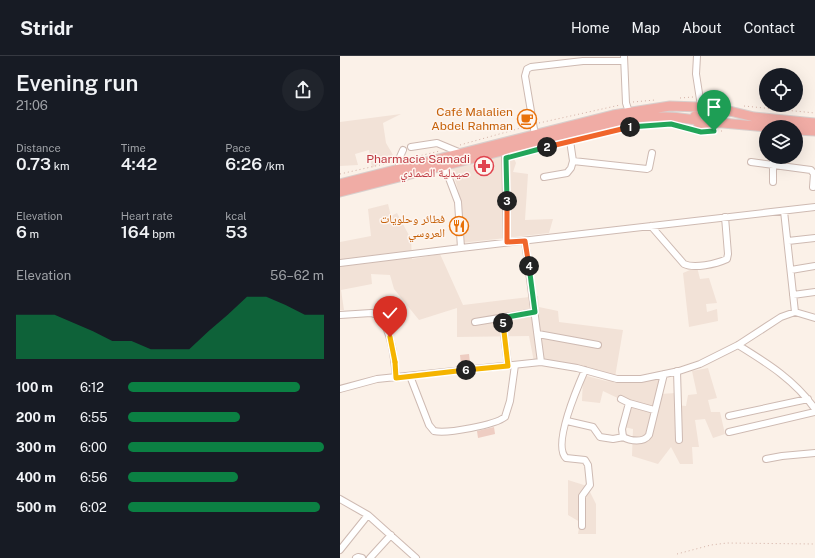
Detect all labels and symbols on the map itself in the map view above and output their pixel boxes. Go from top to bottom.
pin [697,90,731,131]
place label: Café Malalien Abdel Rahman [431,105,513,133]
cafe icon: Café Malalien Abdel Rahman [516,108,538,130]
pin: 1 [620,117,640,137]
pin: 2 [537,137,557,157]
place label: Pharmacie Samadi صيدلية الصمادي [366,152,470,183]
pharmacy icon: Pharmacie Samadi صيدلية الصمادي [473,155,495,177]
pin: 3 [497,191,517,211]
place label: فطائر وحلويات العروسي [380,212,445,243]
restaurant icon: فطائر وحلويات العروسي [448,215,470,237]
pin: 4 [519,256,539,276]
pin [373,296,407,337]
pin: 5 [493,313,513,333]
pin: 6 [456,360,476,380]

